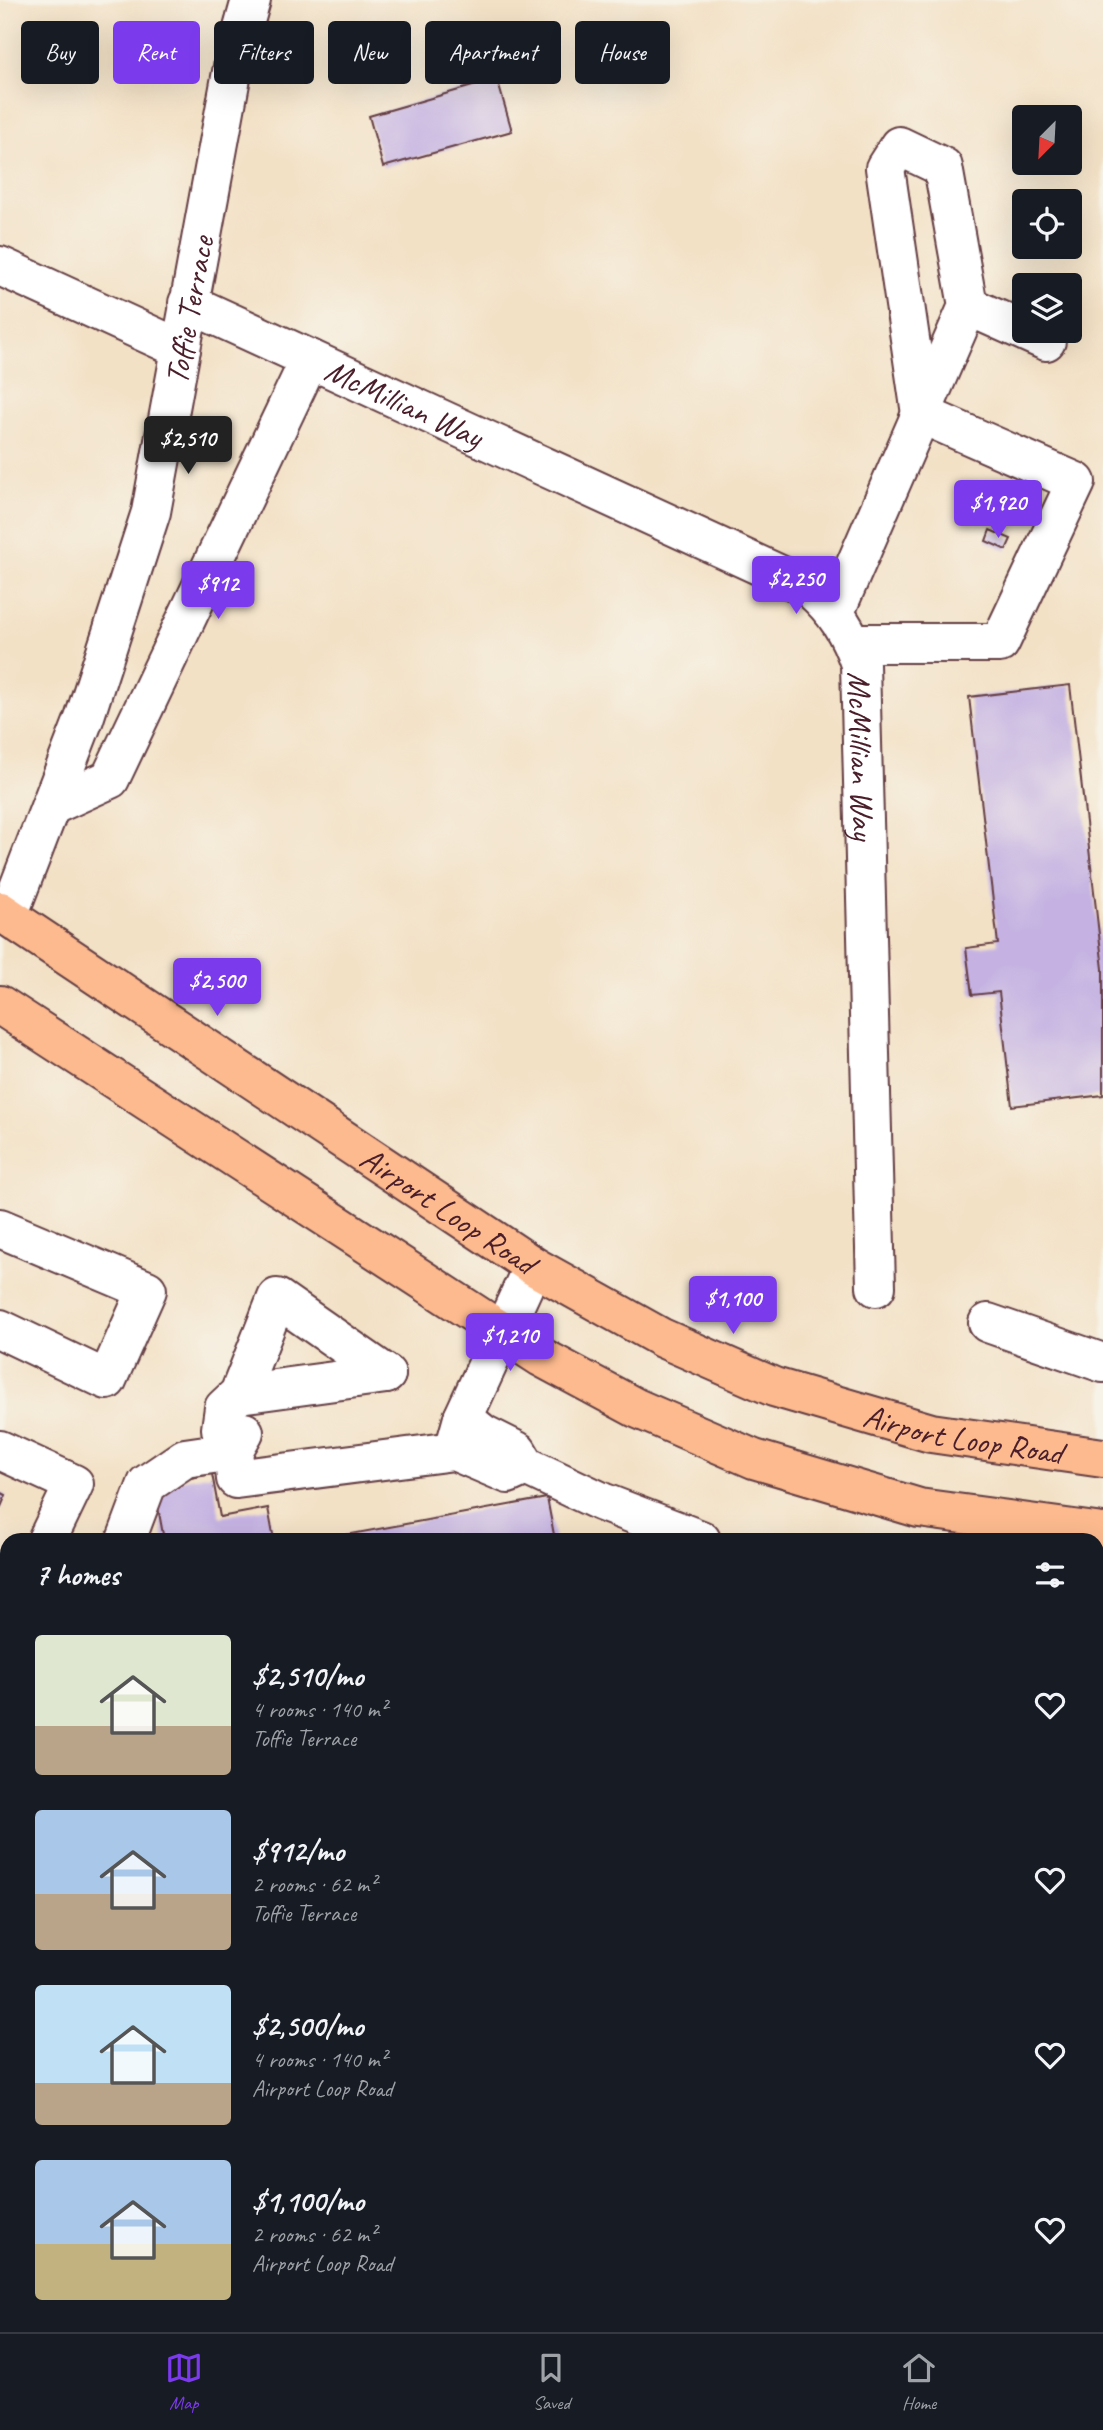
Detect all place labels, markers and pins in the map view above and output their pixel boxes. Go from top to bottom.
pin: $2,510 [131,416,245,476]
pin: $1,920 [941,480,1055,540]
pin: $2,250 [739,556,853,616]
pin: $912 [177,562,259,621]
pin: $2,500 [160,958,274,1018]
pin: $1,100 [676,1276,790,1336]
pin: $1,210 [453,1314,567,1373]

